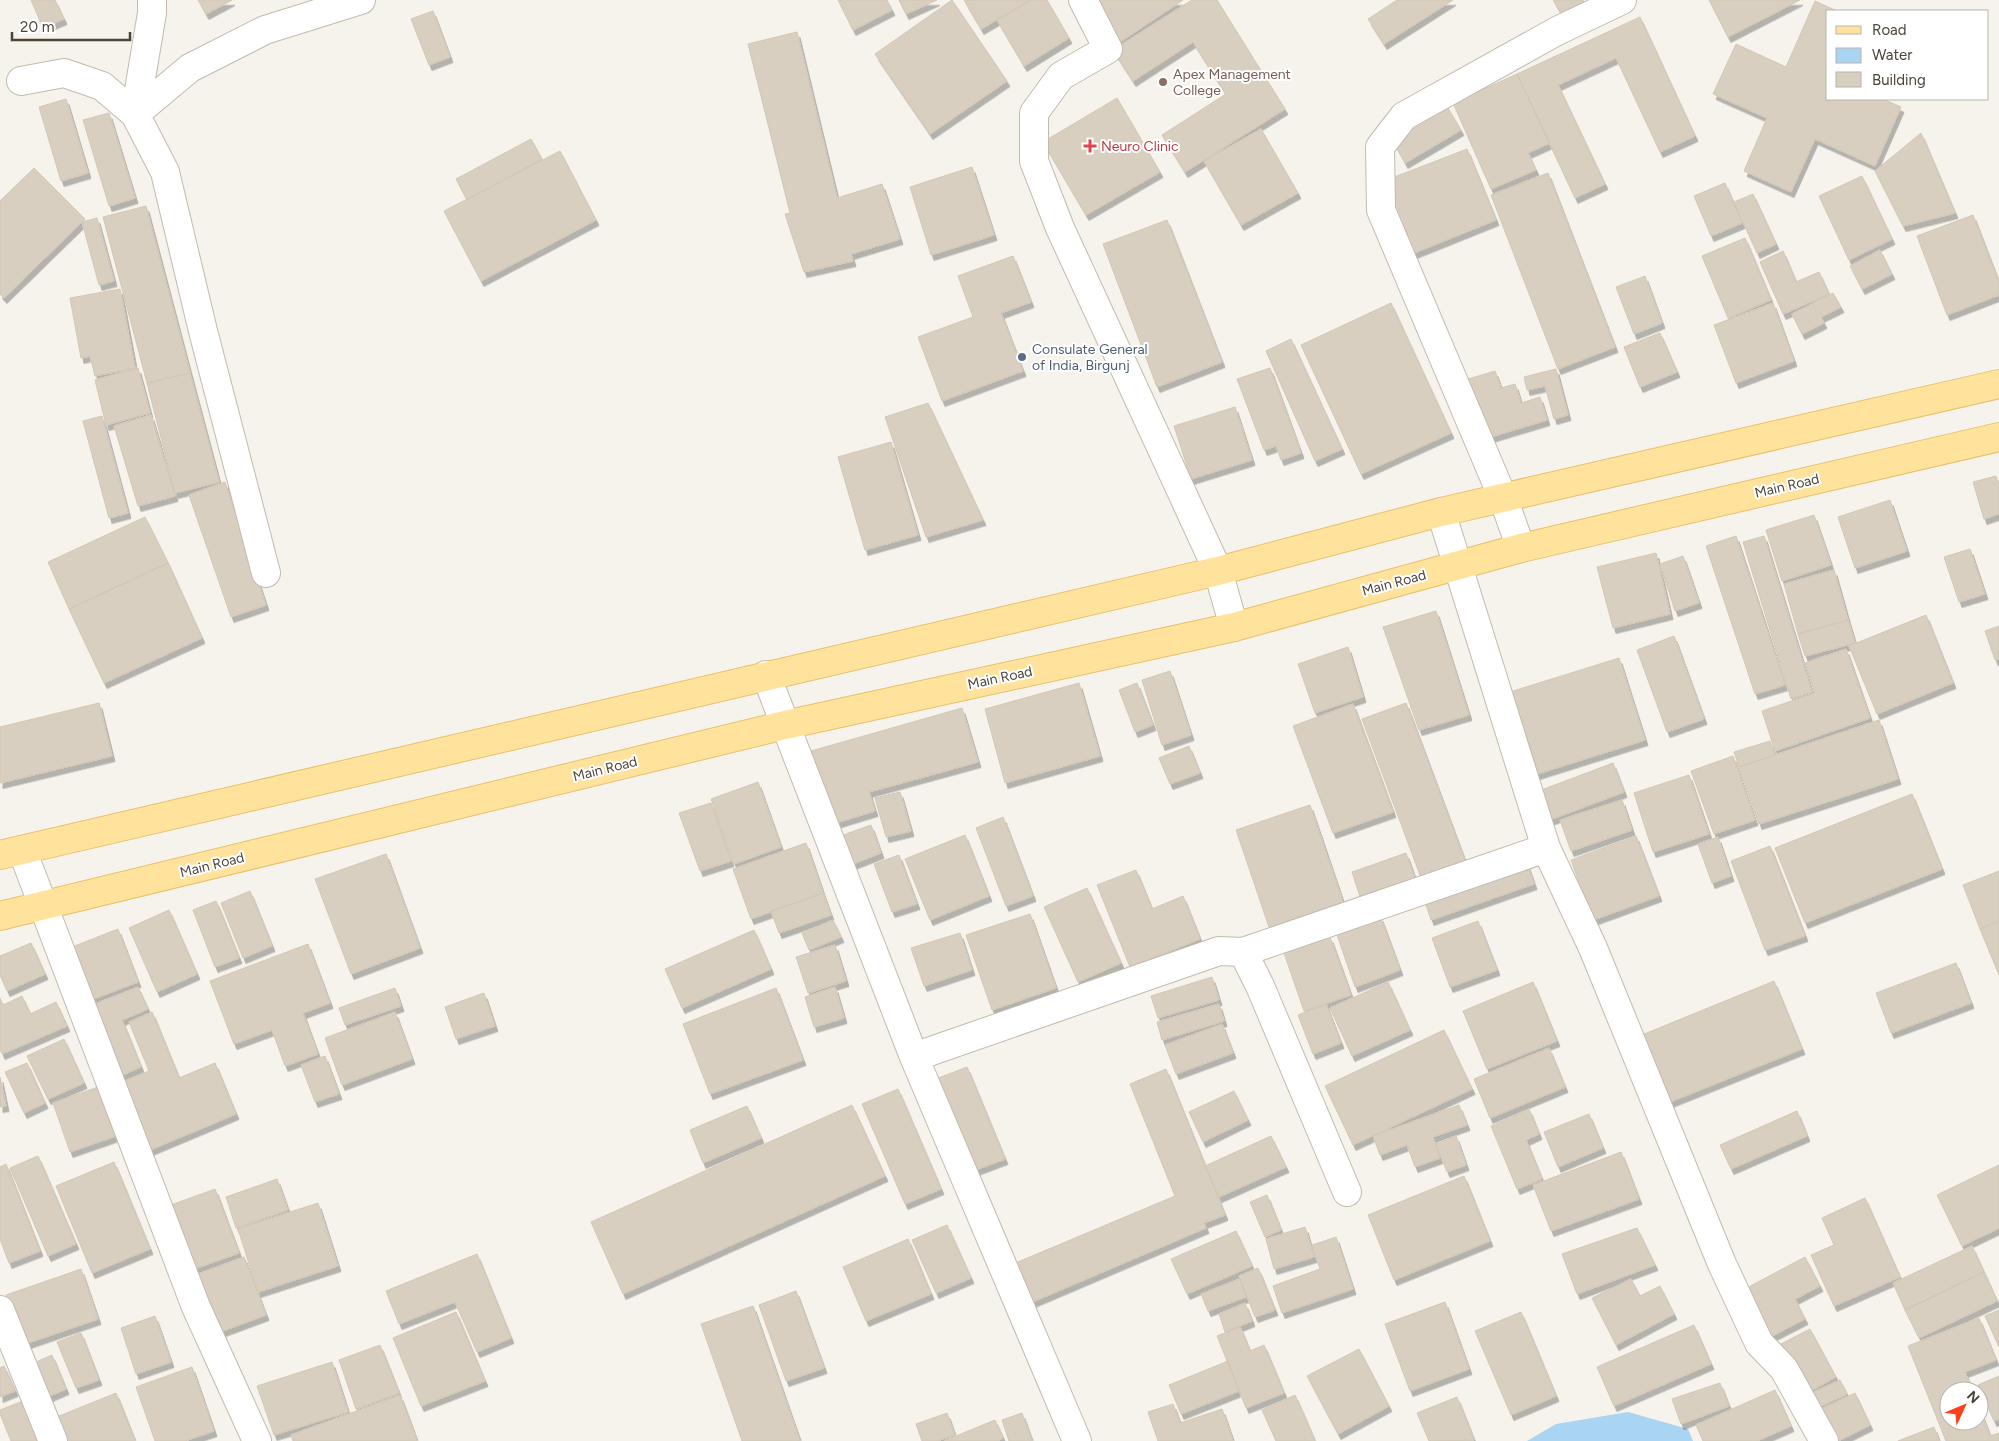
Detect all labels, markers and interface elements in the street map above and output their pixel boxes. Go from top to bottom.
scale bar [12,10,130,42]
legend [1826,10,1989,100]
text: 20 m [20,18,54,36]
text: Road [1872,21,1907,39]
text: Water [1872,46,1912,64]
place label: Apex Management College [1173,66,1291,99]
text: Building [1872,71,1926,89]
marker: Apex Management College [1157,76,1169,88]
place label: Neuro Clinic [1101,138,1179,155]
marker: Neuro Clinic [1083,139,1097,153]
place label: Consulate General of India, Birgunj [1032,341,1148,374]
marker: Consulate General of India, Birgunj [1016,351,1028,363]
street label: Main Road [1753,470,1821,502]
street label: Main Road [1360,566,1428,600]
street label: Main Road [966,663,1034,693]
street label: Main Road [571,753,639,785]
street label: Main Road [178,849,246,881]
north arrow [1939,1381,1989,1431]
text: N [1963,1388,1983,1407]

